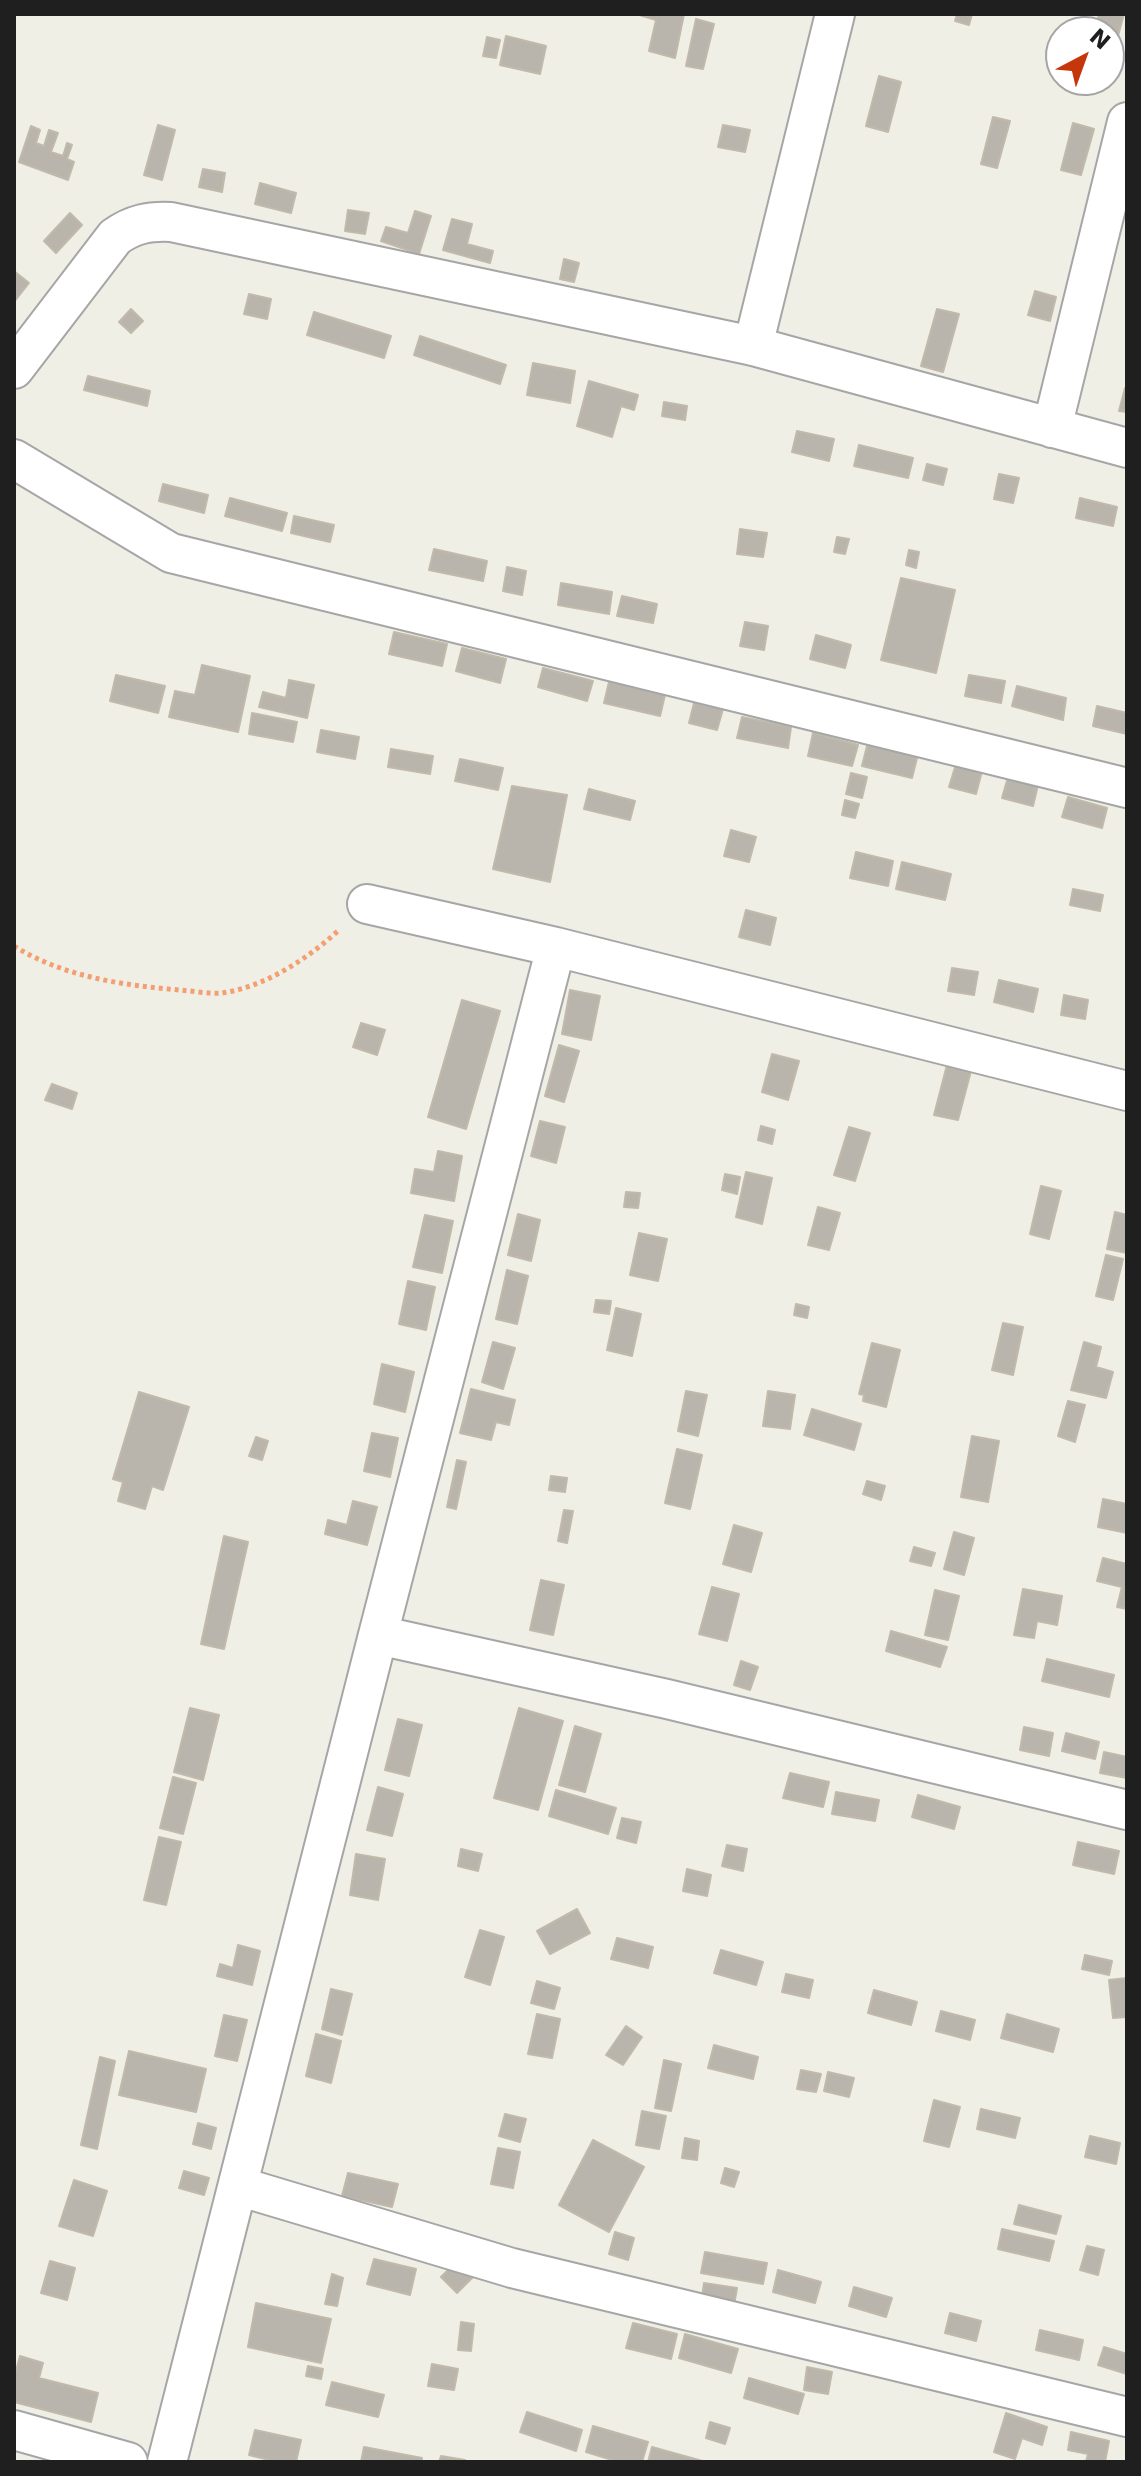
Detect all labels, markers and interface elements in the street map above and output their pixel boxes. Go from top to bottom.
north arrow [1045,16,1125,96]
text: N [1085,24,1115,54]

